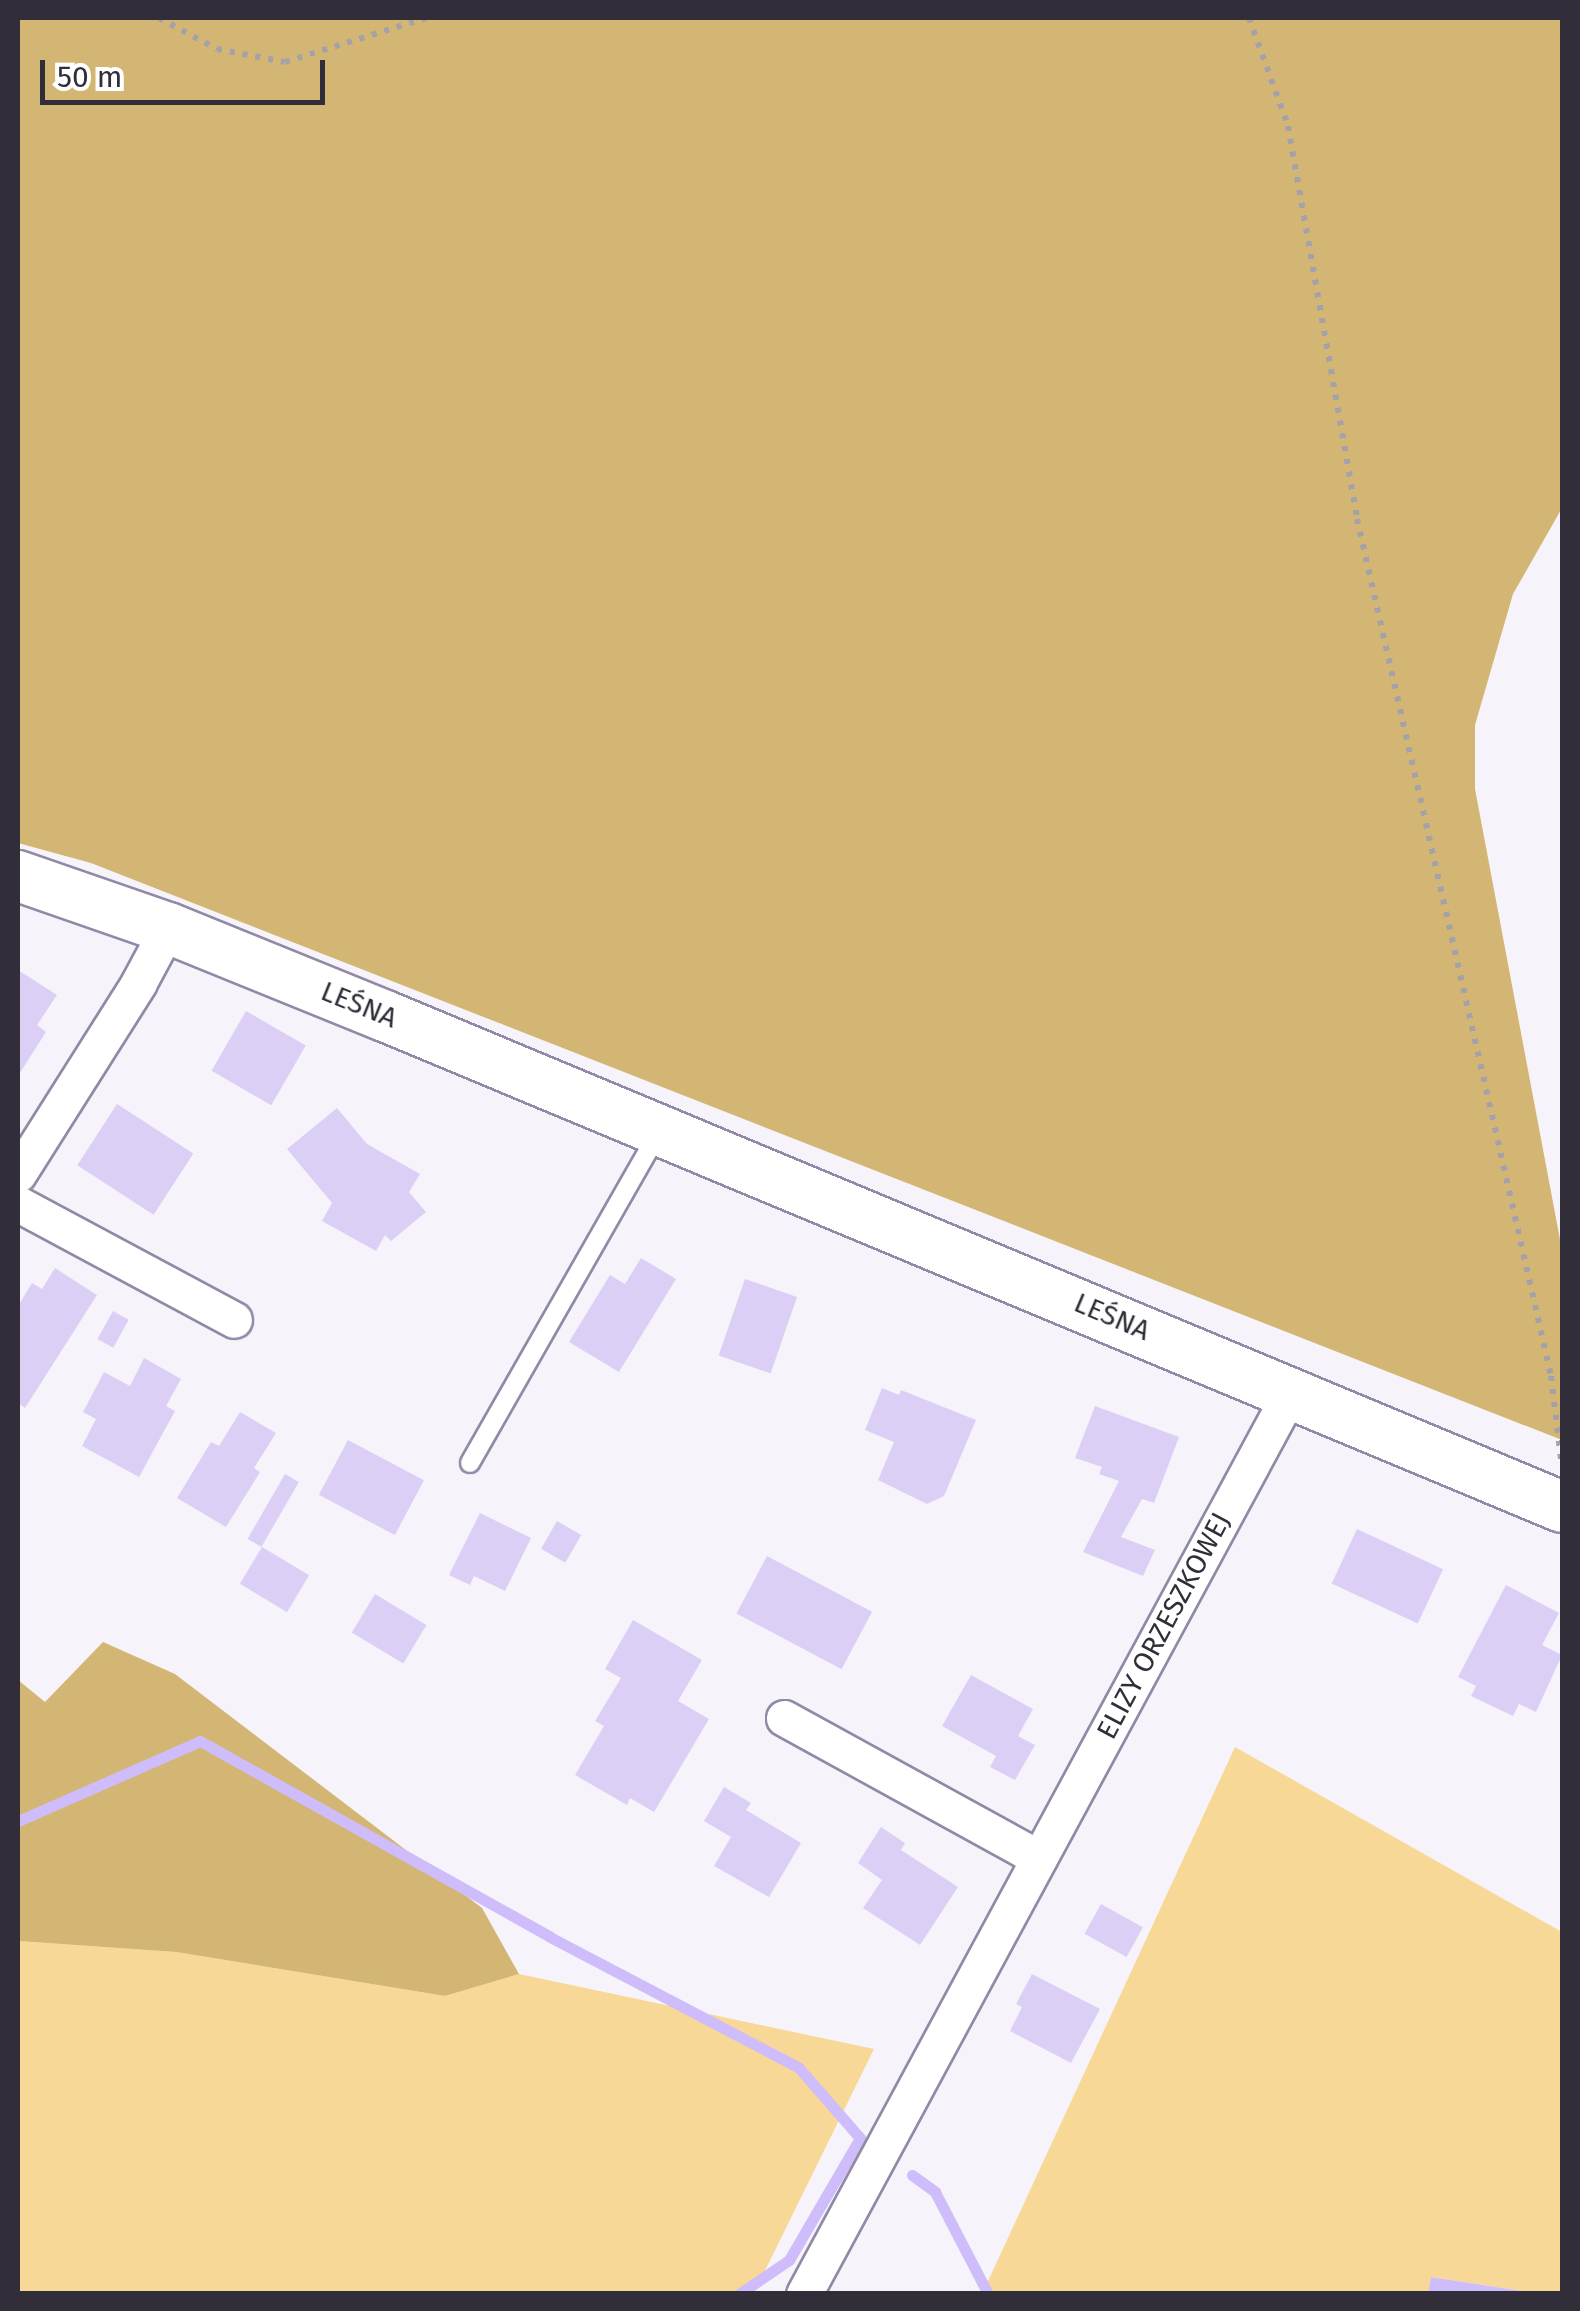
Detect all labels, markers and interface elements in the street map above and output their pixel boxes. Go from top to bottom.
scale bar [45,40,330,102]
text: 50 m [57,59,122,95]
street label: LEŚNA [316,975,402,1035]
street label: LEŚNA [1069,1286,1155,1348]
street label: ELIZY ORZESZKOWEJ [1090,1507,1238,1745]

